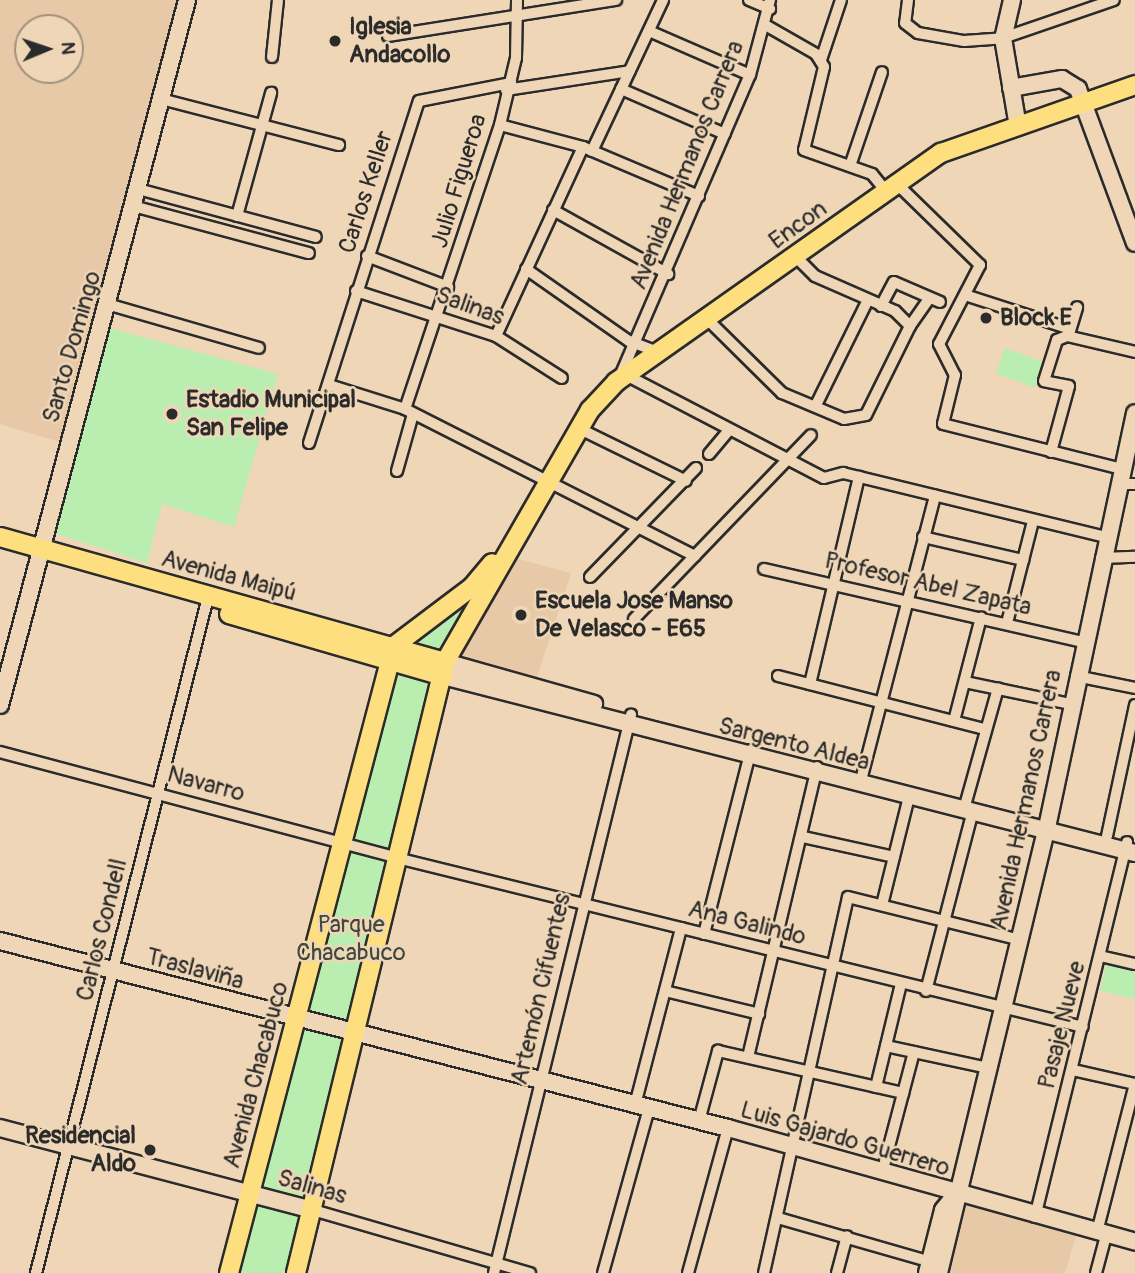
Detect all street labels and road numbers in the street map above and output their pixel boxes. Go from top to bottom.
street label: Avenida Hermanos Carrera [624,36,750,294]
street label: Julio Figueroa [425,111,493,251]
street label: Carlos Keller [333,127,399,257]
street label: Encon [763,194,833,256]
street label: Santo Domingo [37,268,107,426]
street label: Salinas [432,280,508,332]
street label: Avenida Maipú [158,544,300,608]
street label: Profesor Abel Zapata [822,546,1034,622]
street label: Avenida Hermanos Carrera [984,667,1068,933]
street label: Sargento Aldea [716,711,872,777]
street label: Navarro [164,760,248,808]
street label: Carlos Condell [70,856,134,1004]
street label: Artemón Cifuentes [505,891,577,1087]
street label: Ana Galindo [685,895,809,951]
street label: Traslaviña [143,942,247,996]
street label: Pasaje Nueve [1032,958,1092,1092]
street label: Avenida Chacabuco [217,979,295,1171]
street label: Luis Gajardo Guerrero [737,1095,953,1183]
street label: Salinas [274,1163,350,1211]

